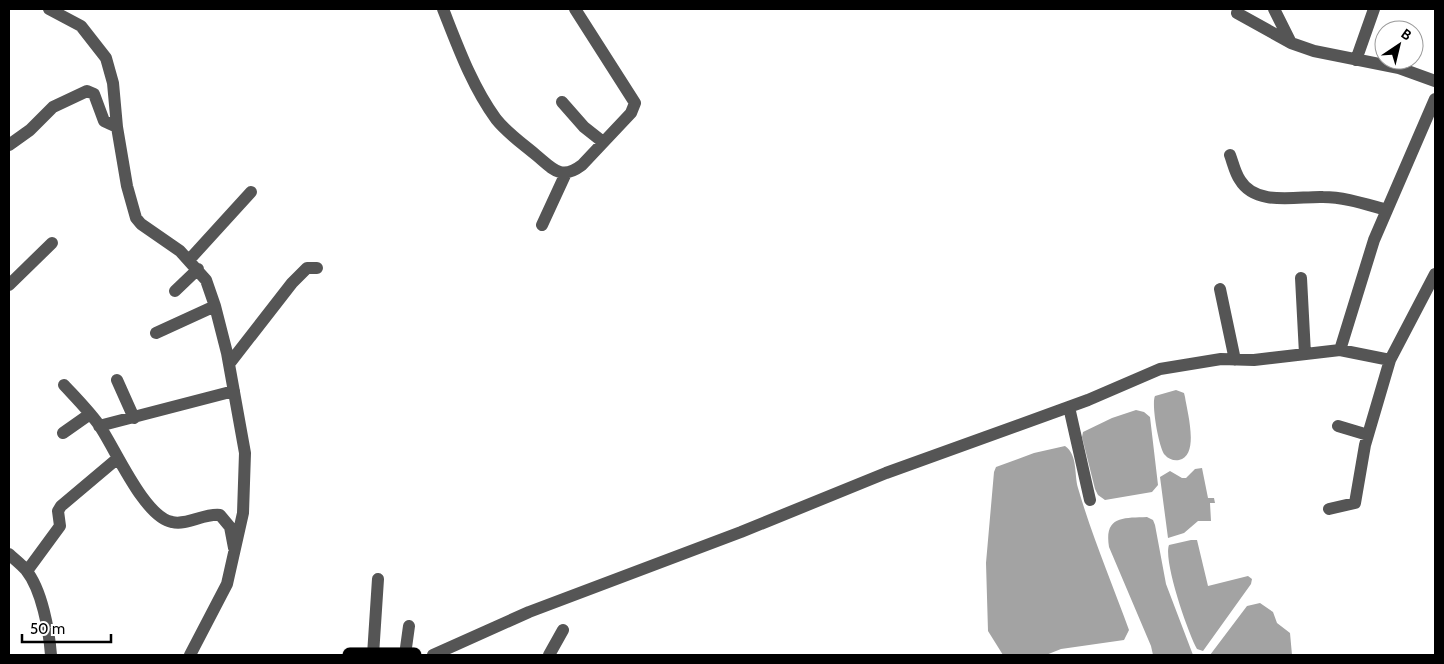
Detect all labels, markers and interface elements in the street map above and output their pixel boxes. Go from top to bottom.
north arrow [1374,20,1424,70]
text: B [1398,24,1415,44]
scale bar [22,612,111,644]
text: 50 m [30,620,65,638]

